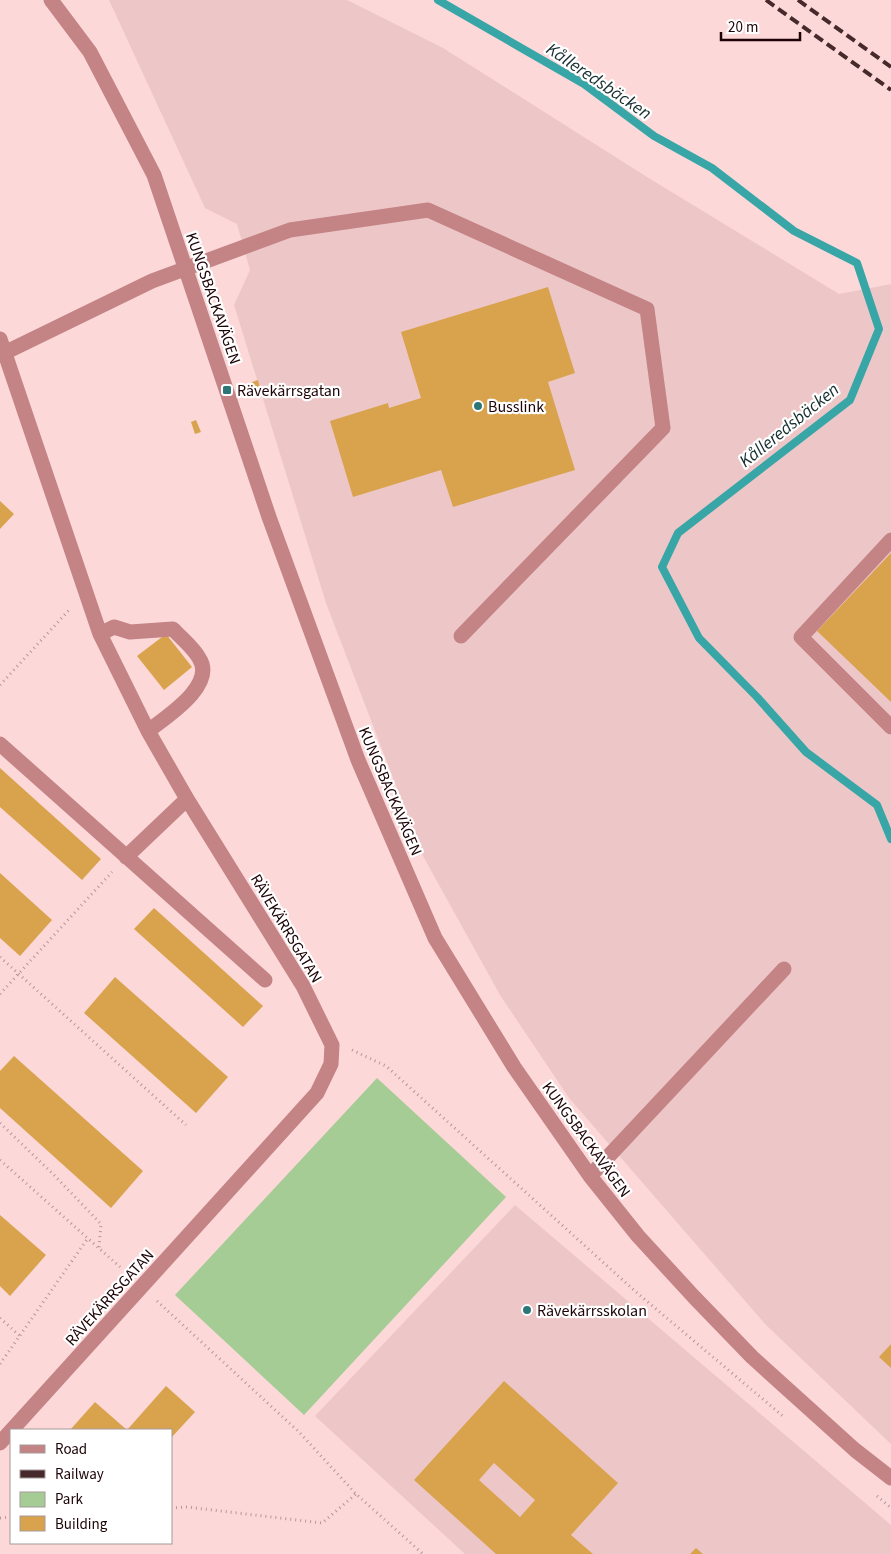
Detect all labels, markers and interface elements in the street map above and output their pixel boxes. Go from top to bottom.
scale bar [721,10,800,42]
text: 20 m [728,17,758,38]
water label: Kålleredsbäcken [541,37,656,126]
street label: KUNGSBACKAVÄGEN [180,230,246,367]
water label: Kålleredsbäcken [734,377,845,474]
place label: Rävekärrsgatan [237,380,341,402]
marker: Rävekärrsgatan [221,384,233,396]
place label: Busslink [488,396,544,418]
marker: Busslink [472,400,484,412]
street label: KUNGSBACKAVÄGEN [353,724,427,859]
street label: RÄVEKÄRRSGATAN [245,870,327,987]
street label: KUNGSBACKAVÄGEN [537,1077,636,1202]
street label: RÄVEKÄRRSGATAN [60,1245,159,1351]
place label: Rävekärrsskolan [537,1300,647,1322]
marker: Rävekärrsskolan [521,1304,533,1316]
legend [10,1429,172,1544]
text: Road [55,1439,87,1460]
text: Railway [55,1464,104,1485]
text: Park [55,1489,84,1510]
text: Building [55,1514,108,1535]

